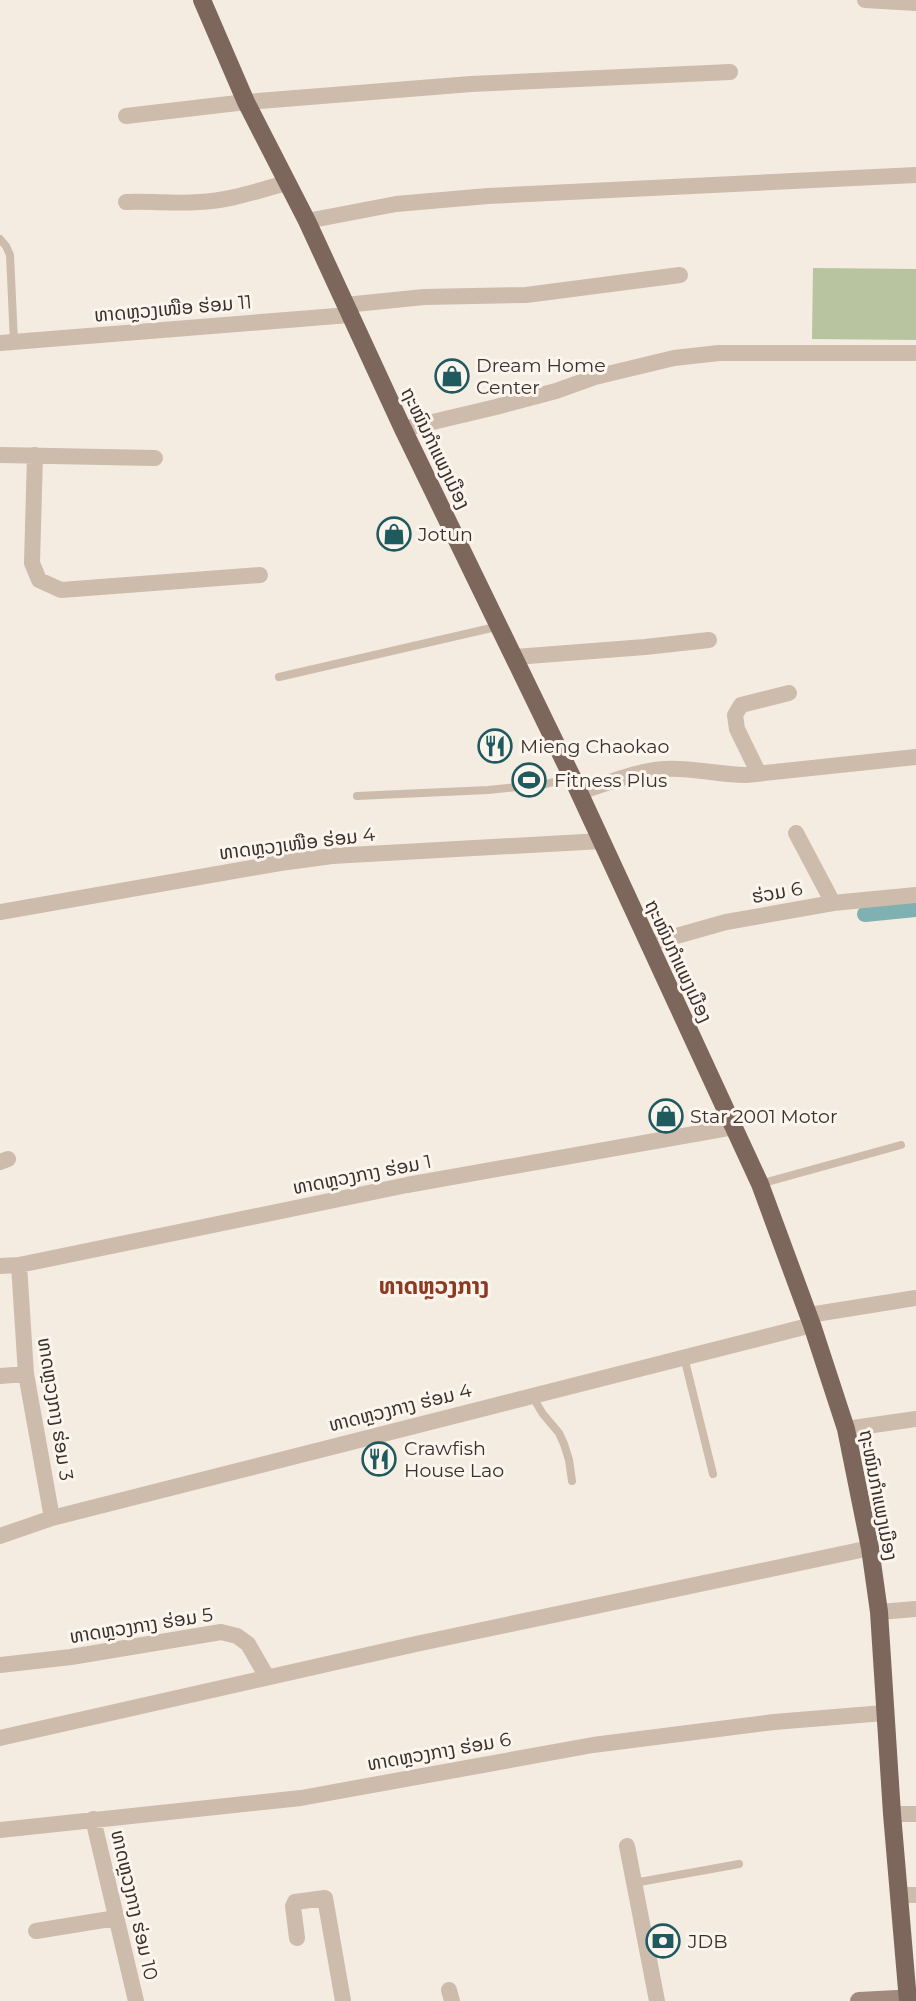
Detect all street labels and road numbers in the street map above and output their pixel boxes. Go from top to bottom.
street label: ທາດຫຼວງເໜືອ ຮ່ອມ 11 [93,290,253,327]
street label: ຖະໜົນກຳແພງເມືອງ [396,383,475,513]
street label: ທາດຫຼວງເໜືອ ຮ່ອມ 4 [218,822,377,864]
street label: ຮ່ວມ 6 [750,877,804,908]
street label: ຖະໜົນກຳແພງເມືອງ [640,896,717,1026]
street label: ທາດຫຼວງກາງ ຮ່ອມ 1 [291,1150,433,1199]
street label: ທາດຫຼວງກາງ ຮ່ອມ 3 [33,1336,78,1482]
street label: ທາດຫຼວງກາງ ຮ່ອມ 4 [326,1379,474,1436]
street label: ຖະໜົນກຳແພງເມືອງ [855,1428,903,1563]
street label: ທາດຫຼວງກາງ ຮ່ອມ 5 [68,1603,215,1648]
street label: ທາດຫຼວງກາງ ຮ່ອມ 6 [365,1728,513,1775]
street label: ທາດຫຼວງກາງ ຮ່ອມ 10 [106,1828,163,1982]

